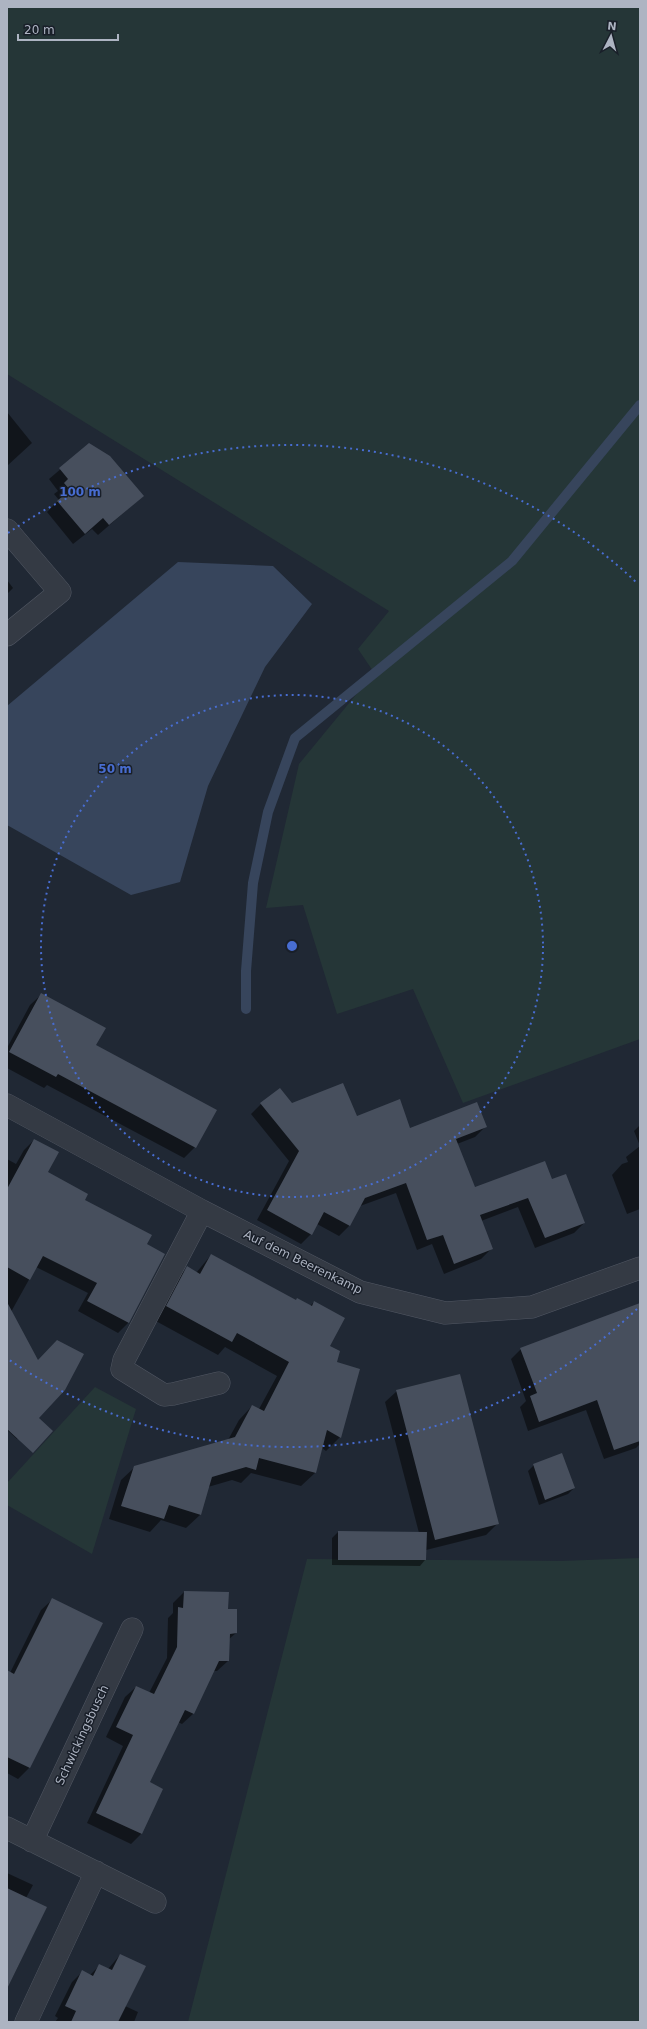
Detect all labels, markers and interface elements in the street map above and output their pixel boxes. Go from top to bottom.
scale bar [18,16,118,42]
north arrow [591,16,631,56]
text: N [607,20,617,33]
text: 20 m [24,23,55,37]
text: 100 m [59,485,101,499]
text: 50 m [98,762,132,776]
centre of rings [285,939,299,953]
street label: Auf dem Beerenkamp [241,1227,365,1297]
street label: Schwickingsbusch [53,1683,111,1787]

